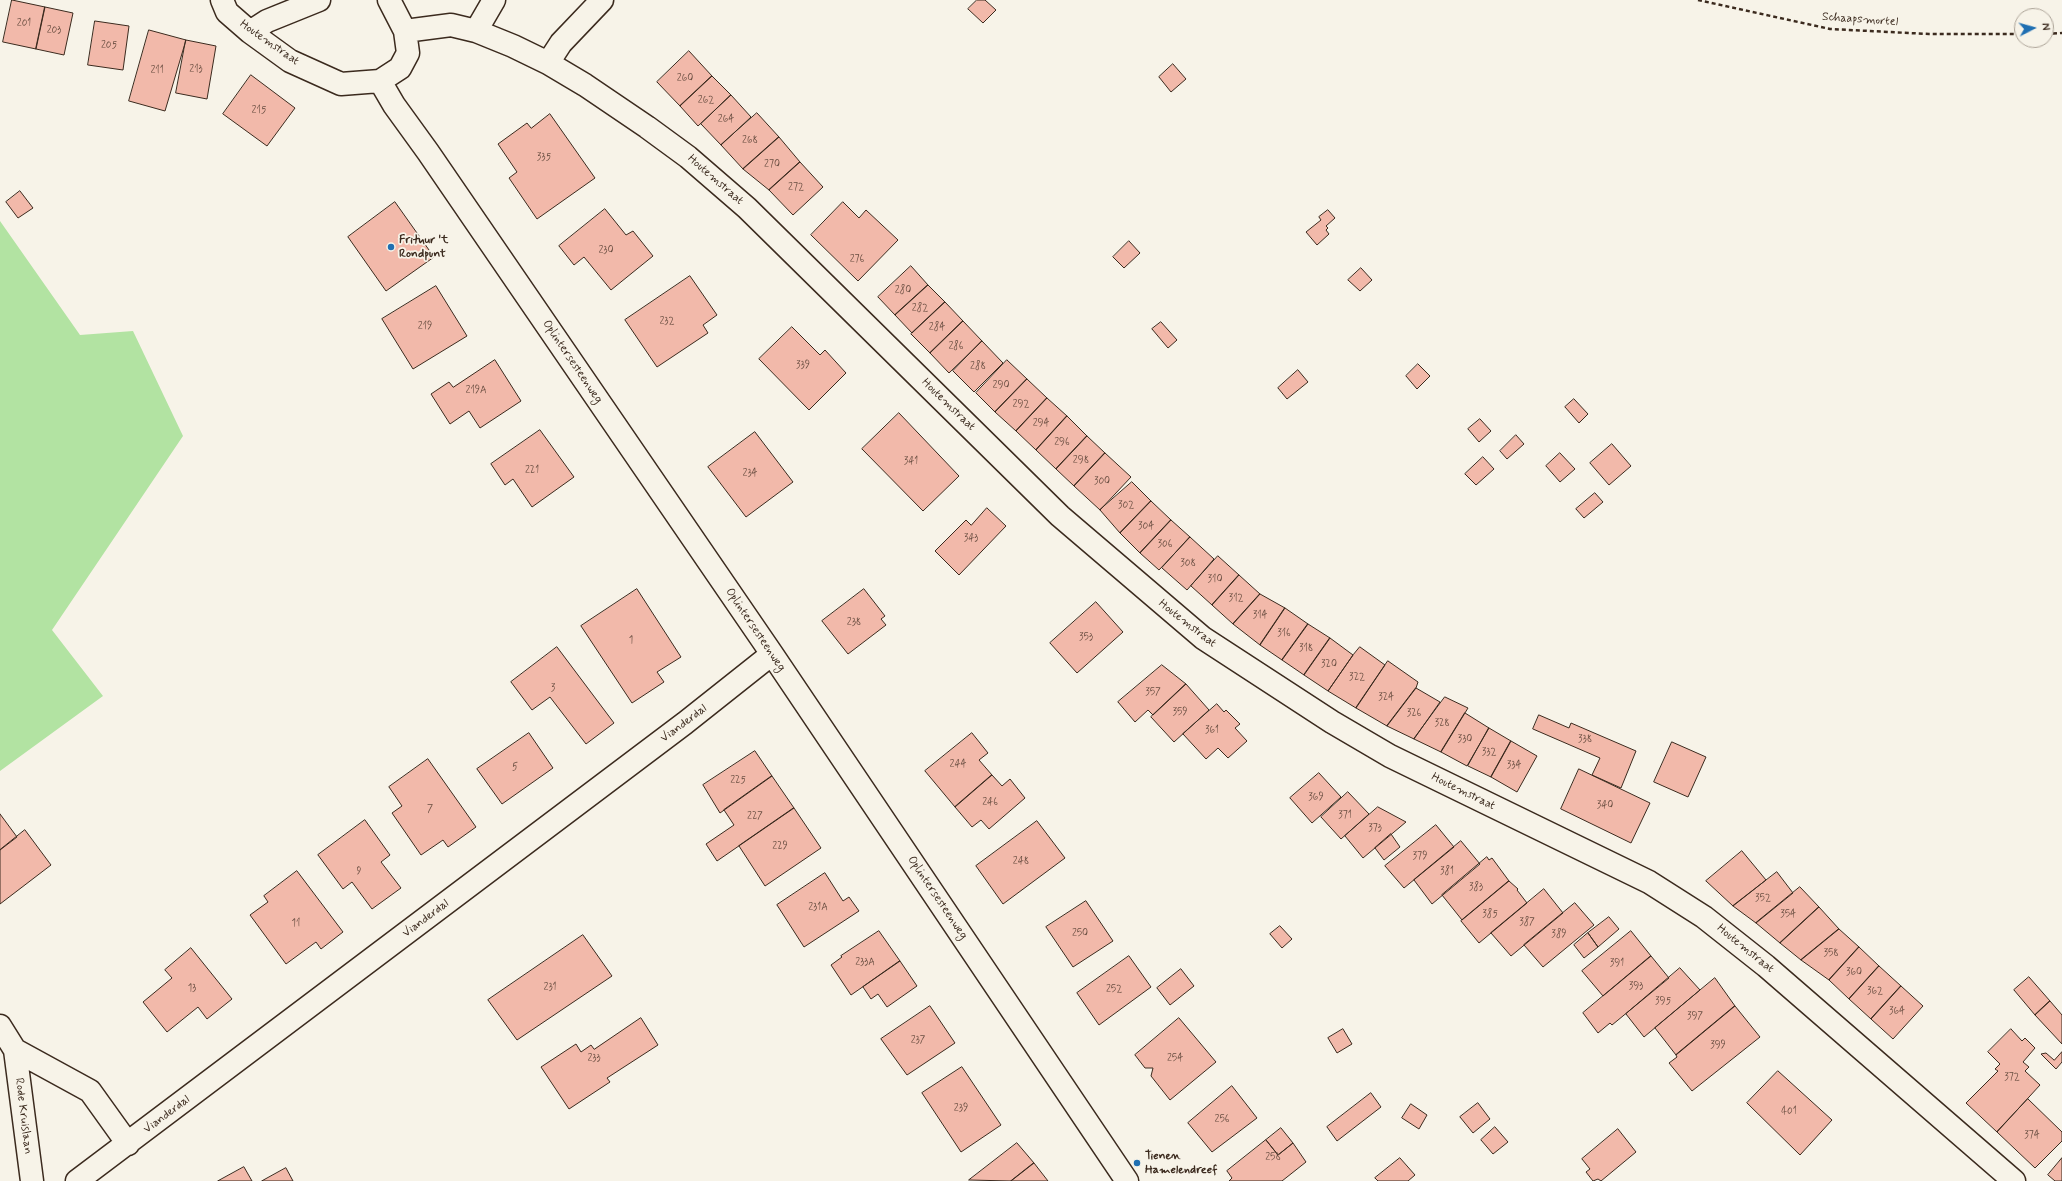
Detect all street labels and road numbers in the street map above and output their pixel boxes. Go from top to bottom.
street label: Schaapsmortel [1822,10,1898,30]
street label: Houtemstraat [236,17,302,69]
street label: Houtemstraat [684,152,746,208]
street label: Oplintersesteenweg [539,318,605,406]
street label: Houtemstraat [918,376,978,434]
street label: Oplintersesteenweg [722,586,788,674]
street label: Houtemstraat [1155,597,1219,651]
street label: Vianderdal [658,702,710,746]
street label: Houtemstraat [1429,770,1497,814]
street label: Oplintersesteenweg [904,854,970,942]
street label: Vianderdal [400,897,452,941]
street label: Houtemstraat [1714,922,1776,976]
street label: Rode Kruislaan [11,1077,35,1155]
street label: Vianderdal [141,1093,193,1137]

